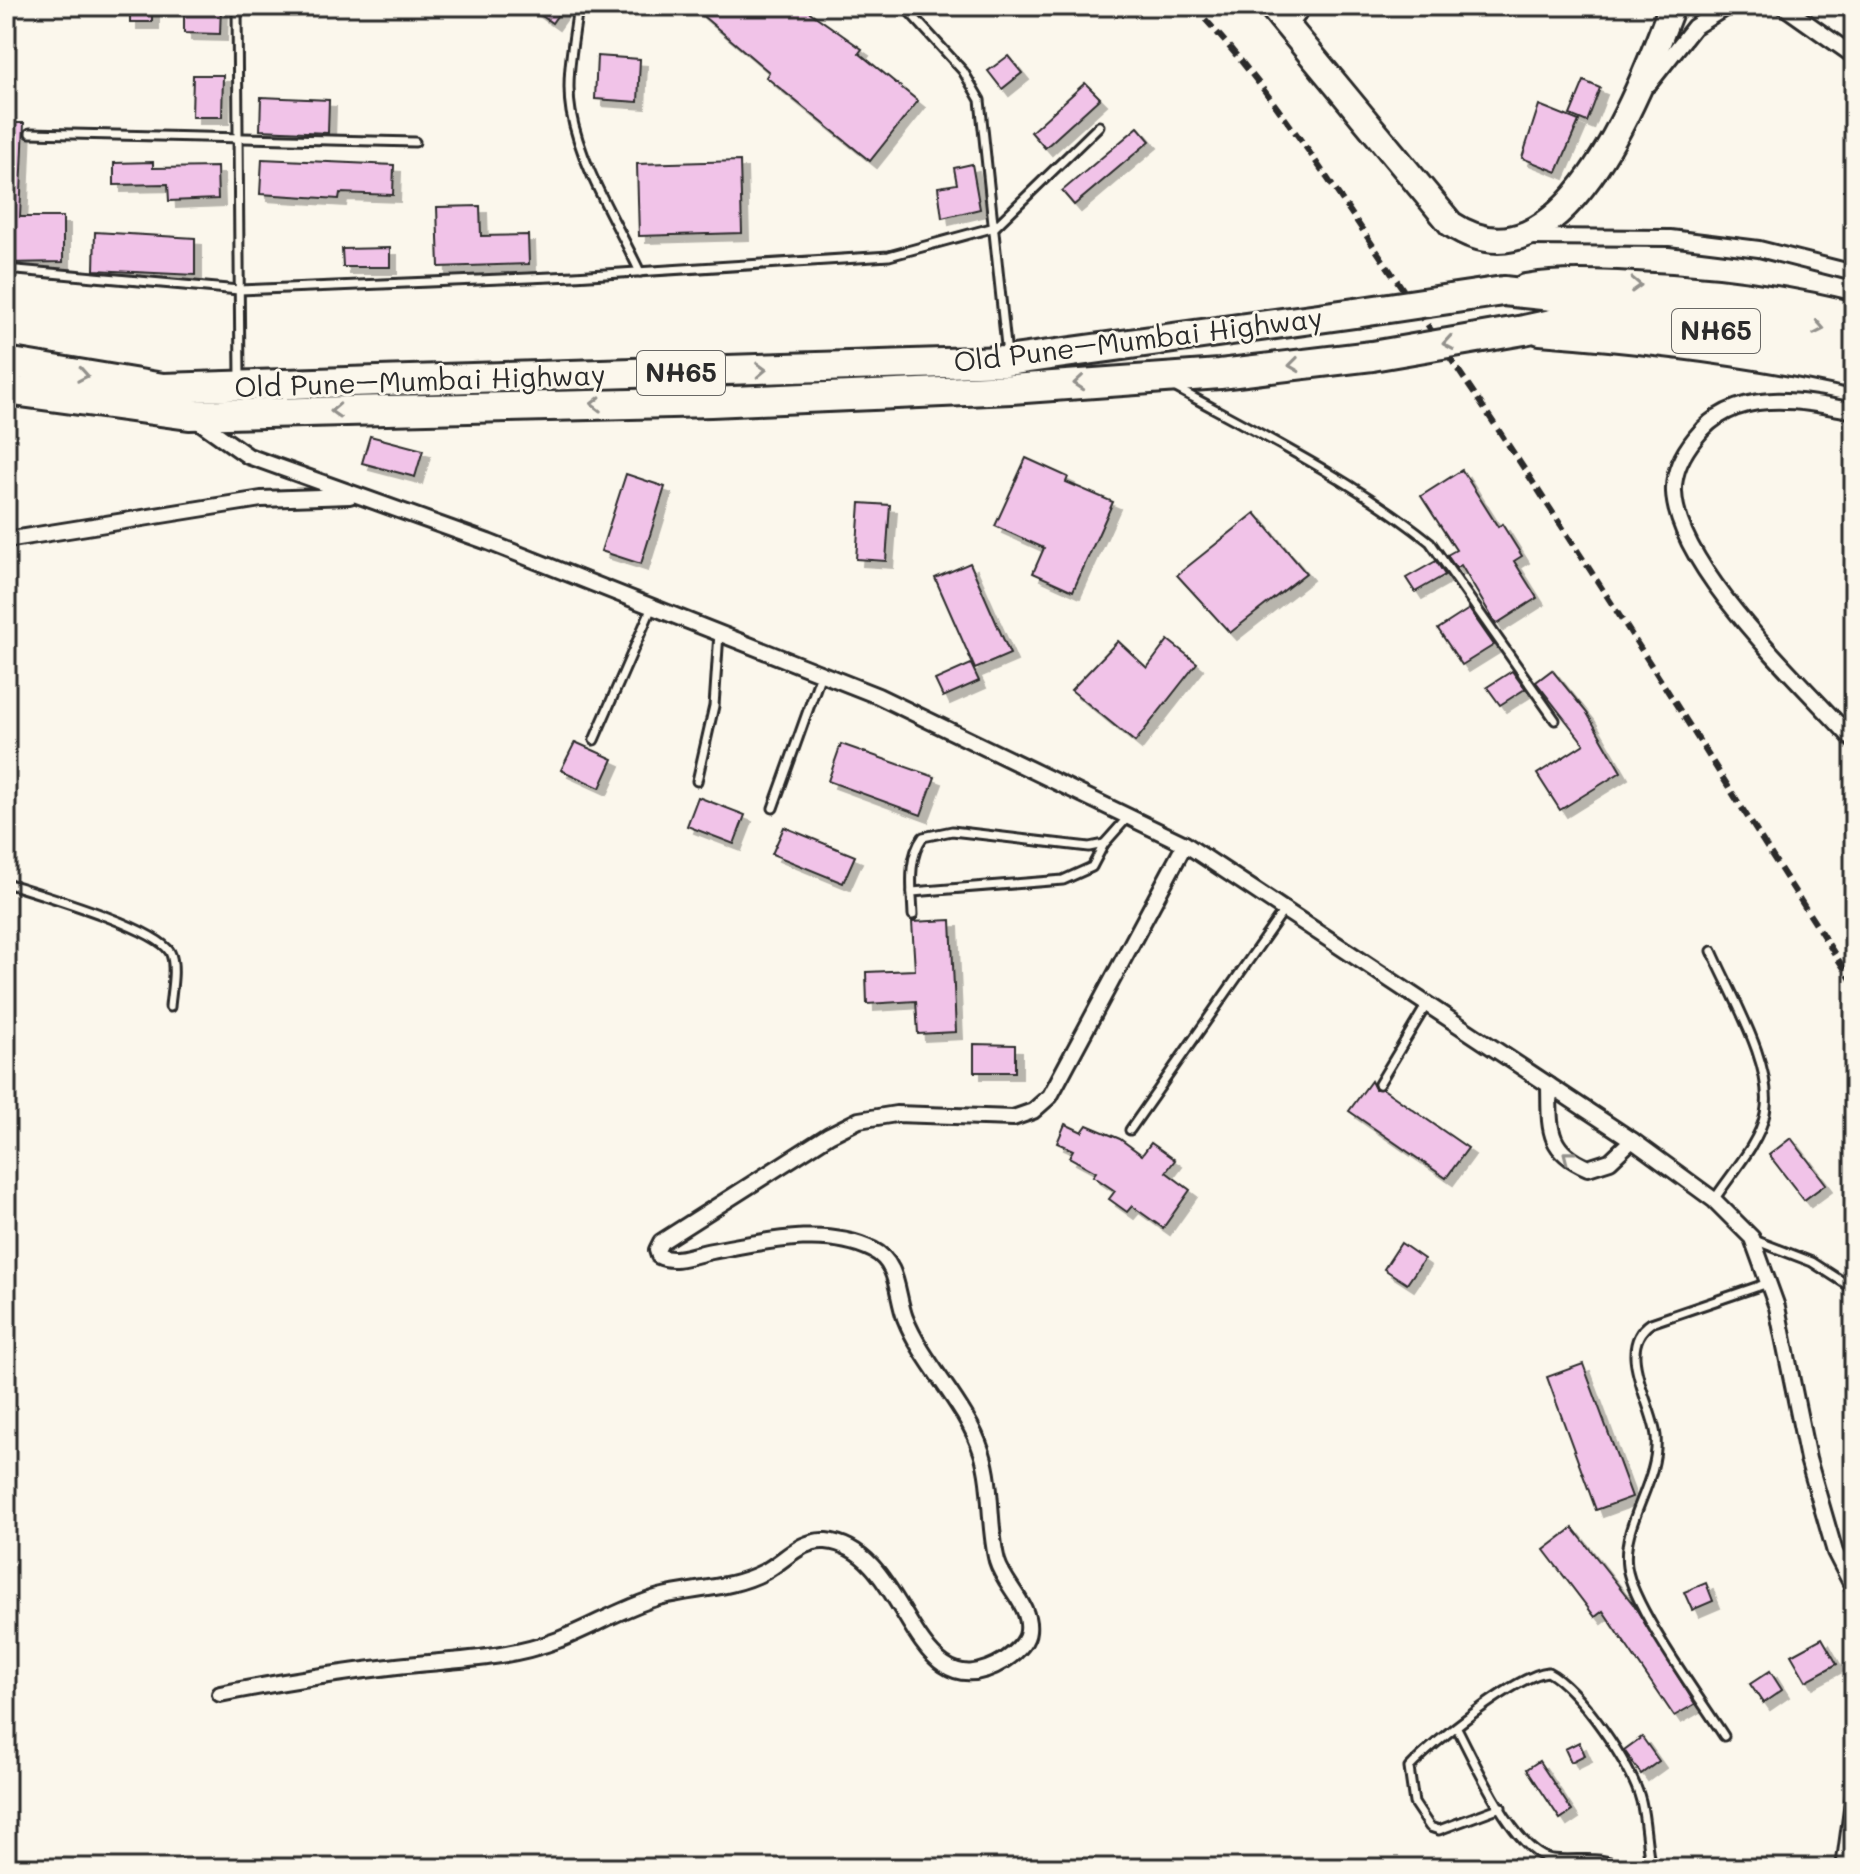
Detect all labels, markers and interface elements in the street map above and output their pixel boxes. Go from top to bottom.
one-way arrow [1630,276,1643,293]
street label: Old Pune–Mumbai Highway [951,299,1324,379]
road number: NH65 [1672,309,1760,353]
one-way arrow [1812,319,1826,336]
one-way arrow [1441,334,1454,351]
road number: NH65 [637,351,725,395]
street label: Old Pune–Mumbai Highway [234,356,606,404]
one-way arrow [1287,356,1300,373]
one-way arrow [756,361,768,378]
one-way arrow [76,366,90,383]
one-way arrow [1072,375,1085,392]
one-way arrow [589,396,602,413]
one-way arrow [329,402,342,419]
one-way arrow [1562,1151,1577,1165]

